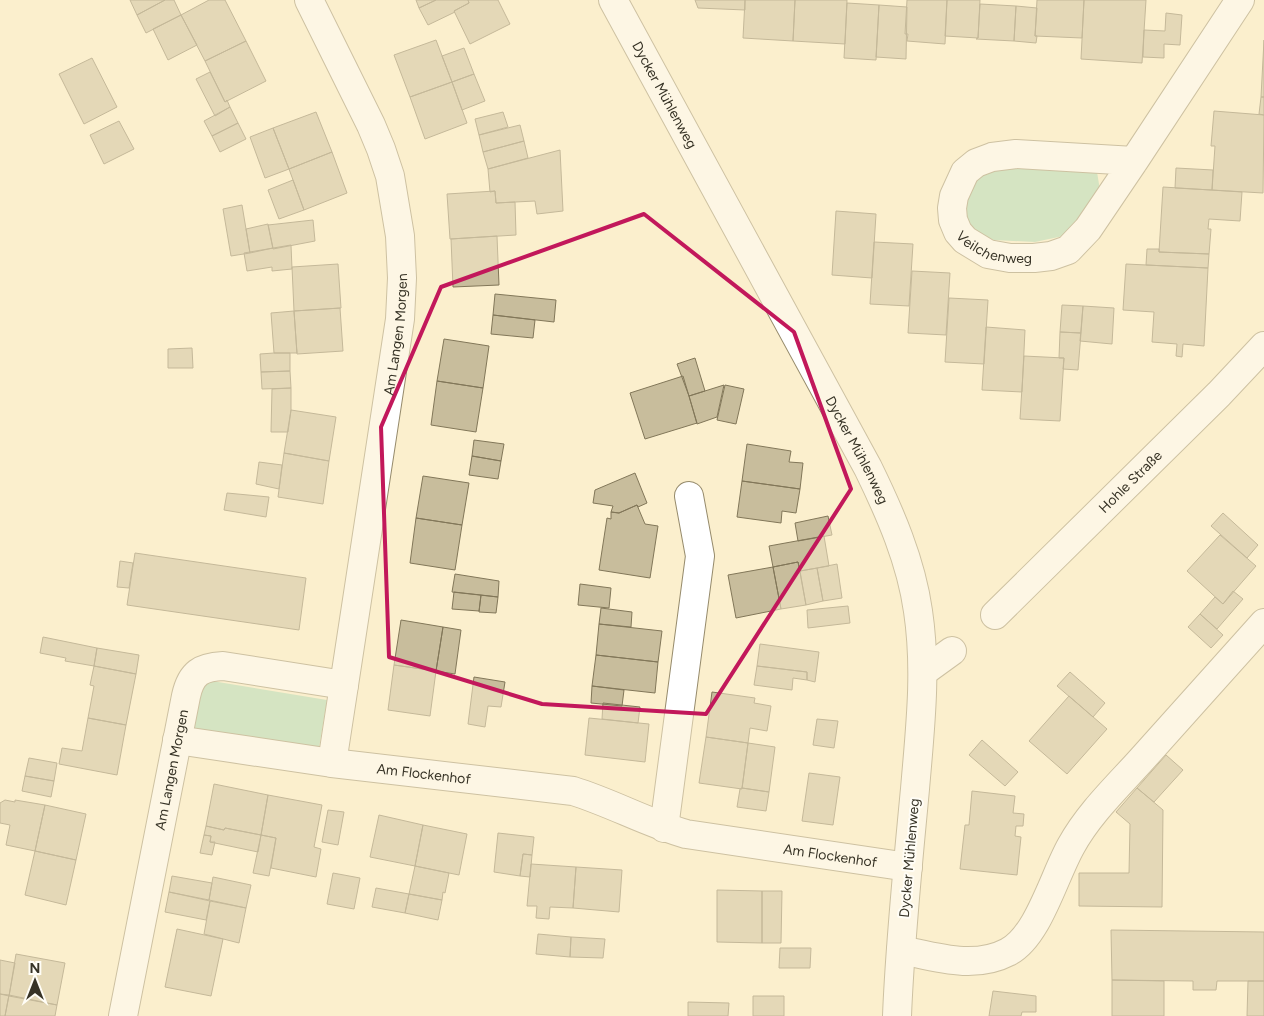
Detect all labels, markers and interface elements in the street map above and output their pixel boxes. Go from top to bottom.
street label: Dycker Mühlenweg [628,39,700,152]
street label: Veilchenweg [952,228,1032,267]
street label: Am Langen Morgen [380,273,411,397]
street label: Dycker Mühlenweg [821,393,892,507]
street label: Hohle Straße [1095,447,1166,517]
street label: Am Langen Morgen [152,708,192,832]
street label: Am Flockenhof [376,760,472,788]
street label: Dycker Mühlenweg [896,798,923,918]
street label: Am Flockenhof [782,841,879,871]
north arrow [10,956,60,1006]
text: N [30,960,40,977]

